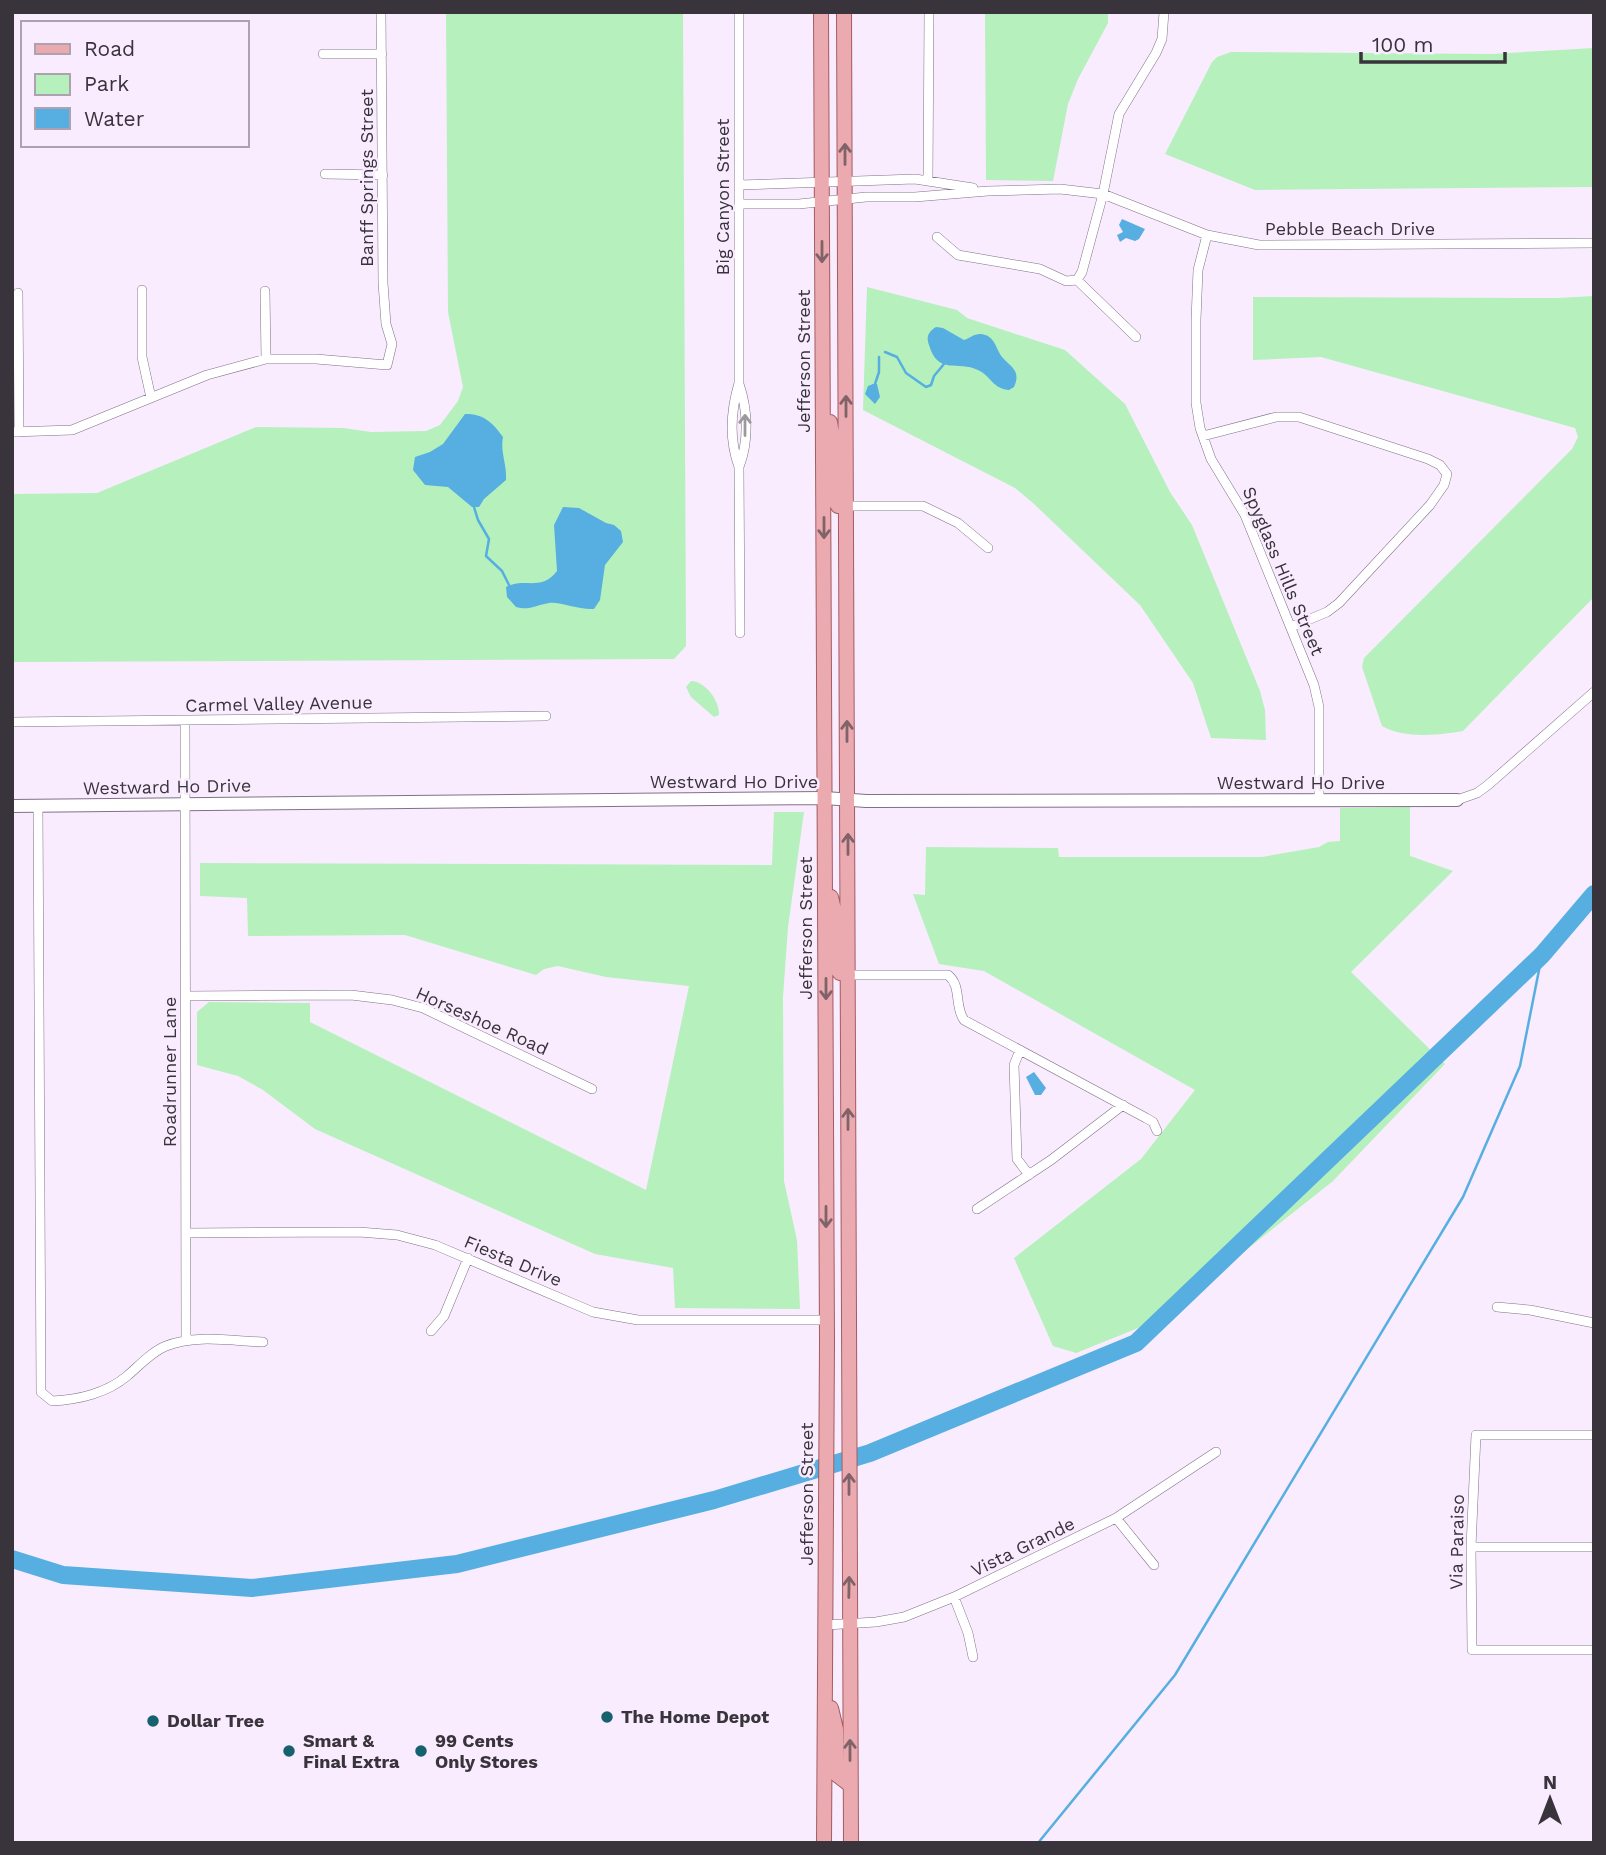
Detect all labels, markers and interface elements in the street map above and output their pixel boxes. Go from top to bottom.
legend [21,21,248,147]
scale bar [1361,21,1504,65]
text: 100 m [1372,32,1434,57]
text: Road [84,36,135,61]
text: Park [84,71,129,96]
street label: Banff Springs Street [356,89,377,267]
text: Water [84,106,145,131]
street label: Big Canyon Street [712,118,733,276]
one-way arrow [838,143,852,166]
street label: Pebble Beach Drive [1265,218,1435,239]
one-way arrow [815,240,829,263]
street label: Jefferson Street [793,289,814,433]
one-way arrow [839,395,853,418]
one-way arrow [738,413,752,436]
street label: Spyglass Hills Street [1238,483,1329,659]
one-way arrow [817,517,831,540]
street label: Carmel Valley Avenue [185,691,373,716]
one-way arrow [840,720,854,743]
street label: Westward Ho Drive [650,771,818,792]
street label: Westward Ho Drive [1217,772,1385,793]
street label: Westward Ho Drive [83,775,251,798]
one-way arrow [841,833,855,856]
street label: Jefferson Street [795,856,816,1000]
one-way arrow [819,977,833,1000]
street label: Horseshoe Road [413,982,552,1059]
street label: Roadrunner Lane [159,997,180,1147]
one-way arrow [841,1108,855,1131]
one-way arrow [819,1205,833,1228]
street label: Fiesta Drive [461,1231,565,1290]
street label: Jefferson Street [796,1422,817,1566]
one-way arrow [842,1472,856,1495]
street label: Via Paraiso [1445,1494,1468,1590]
street label: Vista Grande [968,1512,1078,1581]
one-way arrow [842,1576,856,1599]
place label: The Home Depot [621,1706,769,1727]
marker: The Home Depot [599,1709,615,1725]
place label: Dollar Tree [167,1710,264,1731]
marker: Dollar Tree [145,1713,161,1729]
place label: Smart & Final Extra [303,1730,400,1772]
place label: 99 Cents Only Stores [435,1730,538,1772]
one-way arrow [843,1739,857,1762]
marker: Smart & Final Extra [281,1743,297,1759]
marker: 99 Cents Only Stores [413,1743,429,1759]
north arrow [1515,1764,1585,1834]
text: N [1543,1771,1557,1794]

